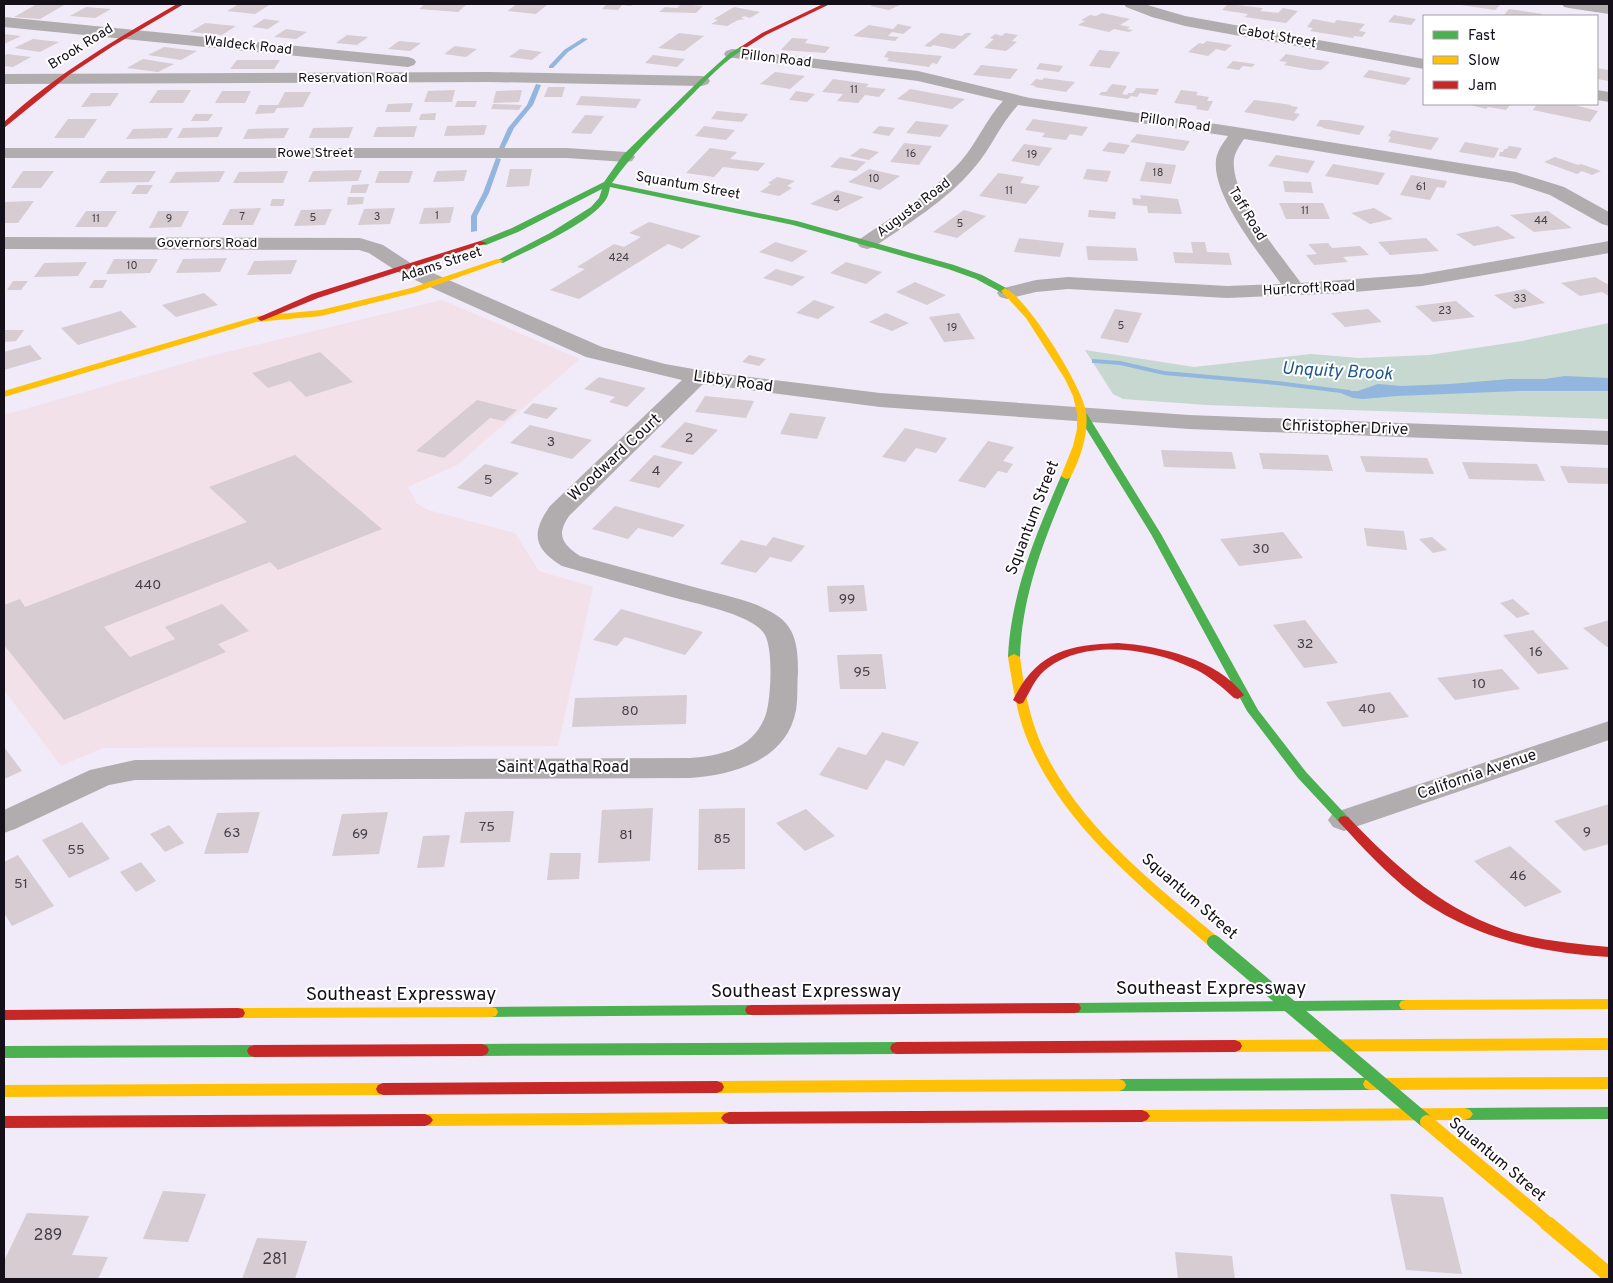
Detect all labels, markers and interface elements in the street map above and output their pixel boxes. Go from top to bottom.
legend [1423,15,1598,105]
street label: Brook Road [45,20,117,74]
street label: Cabot Street [1236,22,1318,52]
text: Fast [1468,27,1496,46]
street label: Waldeck Road [203,33,293,59]
street label: Pillon Road [740,46,812,72]
text: Slow [1468,52,1500,71]
street label: Reservation Road [298,70,408,87]
text: Jam [1468,77,1497,96]
house number: 11 [850,83,858,97]
street label: Pillon Road [1139,110,1211,136]
street label: Rowe Street [277,145,353,162]
house number: 16 [906,147,916,161]
house number: 19 [1027,148,1037,162]
house number: 18 [1153,166,1163,180]
street label: Squantum Street [634,168,742,204]
house number: 10 [868,172,880,186]
street label: Augusta Road [874,175,954,241]
house number: 61 [1416,180,1426,194]
house number: 11 [1005,184,1013,198]
street label: Taff Road [1224,184,1270,244]
house number: 4 [834,193,841,207]
house number: 11 [1301,204,1309,218]
house number: 1 [435,209,439,223]
house number: 7 [239,210,245,224]
house number: 3 [374,210,380,224]
house number: 5 [310,211,317,225]
house number: 11 [92,212,100,226]
house number: 9 [166,212,172,226]
house number: 44 [1534,214,1548,228]
house number: 5 [957,217,964,231]
street label: Governors Road [157,235,257,252]
street label: Adams Street [398,244,484,286]
house number: 424 [609,251,629,265]
house number: 10 [126,259,138,273]
street label: Hurlcroft Road [1262,278,1356,300]
house number: 33 [1513,292,1527,306]
house number: 23 [1438,304,1452,318]
house number: 5 [1118,319,1125,333]
house number: 19 [947,321,957,335]
water label: Unquity Brook [1281,358,1394,386]
street label: Libby Road [692,367,774,397]
street label: Woodward Court [564,410,666,506]
street label: Christopher Drive [1281,416,1409,440]
house number: 2 [685,430,693,447]
house number: 3 [547,434,555,451]
street label: Squantum Street [1002,458,1064,578]
house number: 4 [652,463,660,480]
house number: 5 [484,472,492,489]
house number: 30 [1252,541,1270,558]
house number: 440 [135,577,161,594]
house number: 99 [839,591,855,608]
house number: 32 [1297,636,1313,653]
house number: 16 [1529,644,1543,661]
house number: 95 [853,664,871,681]
house number: 10 [1472,676,1486,693]
house number: 40 [1358,701,1376,718]
house number: 80 [621,703,639,720]
street label: California Avenue [1415,745,1539,805]
street label: Saint Agatha Road [497,758,629,778]
house number: 75 [479,819,495,836]
house number: 9 [1583,824,1591,841]
house number: 63 [224,825,240,842]
house number: 69 [352,826,368,843]
house number: 81 [619,827,633,844]
house number: 85 [713,831,731,848]
house number: 55 [67,842,85,859]
street label: Squantum Street [1137,850,1241,944]
house number: 46 [1509,868,1527,885]
house number: 51 [14,876,28,893]
street label: Southeast Expressway [1116,977,1306,1001]
street label: Southeast Expressway [711,980,901,1004]
street label: Southeast Expressway [306,983,496,1007]
street label: Squantum Street [1444,1113,1550,1207]
house number: 289 [34,1226,62,1246]
house number: 281 [262,1250,288,1270]

